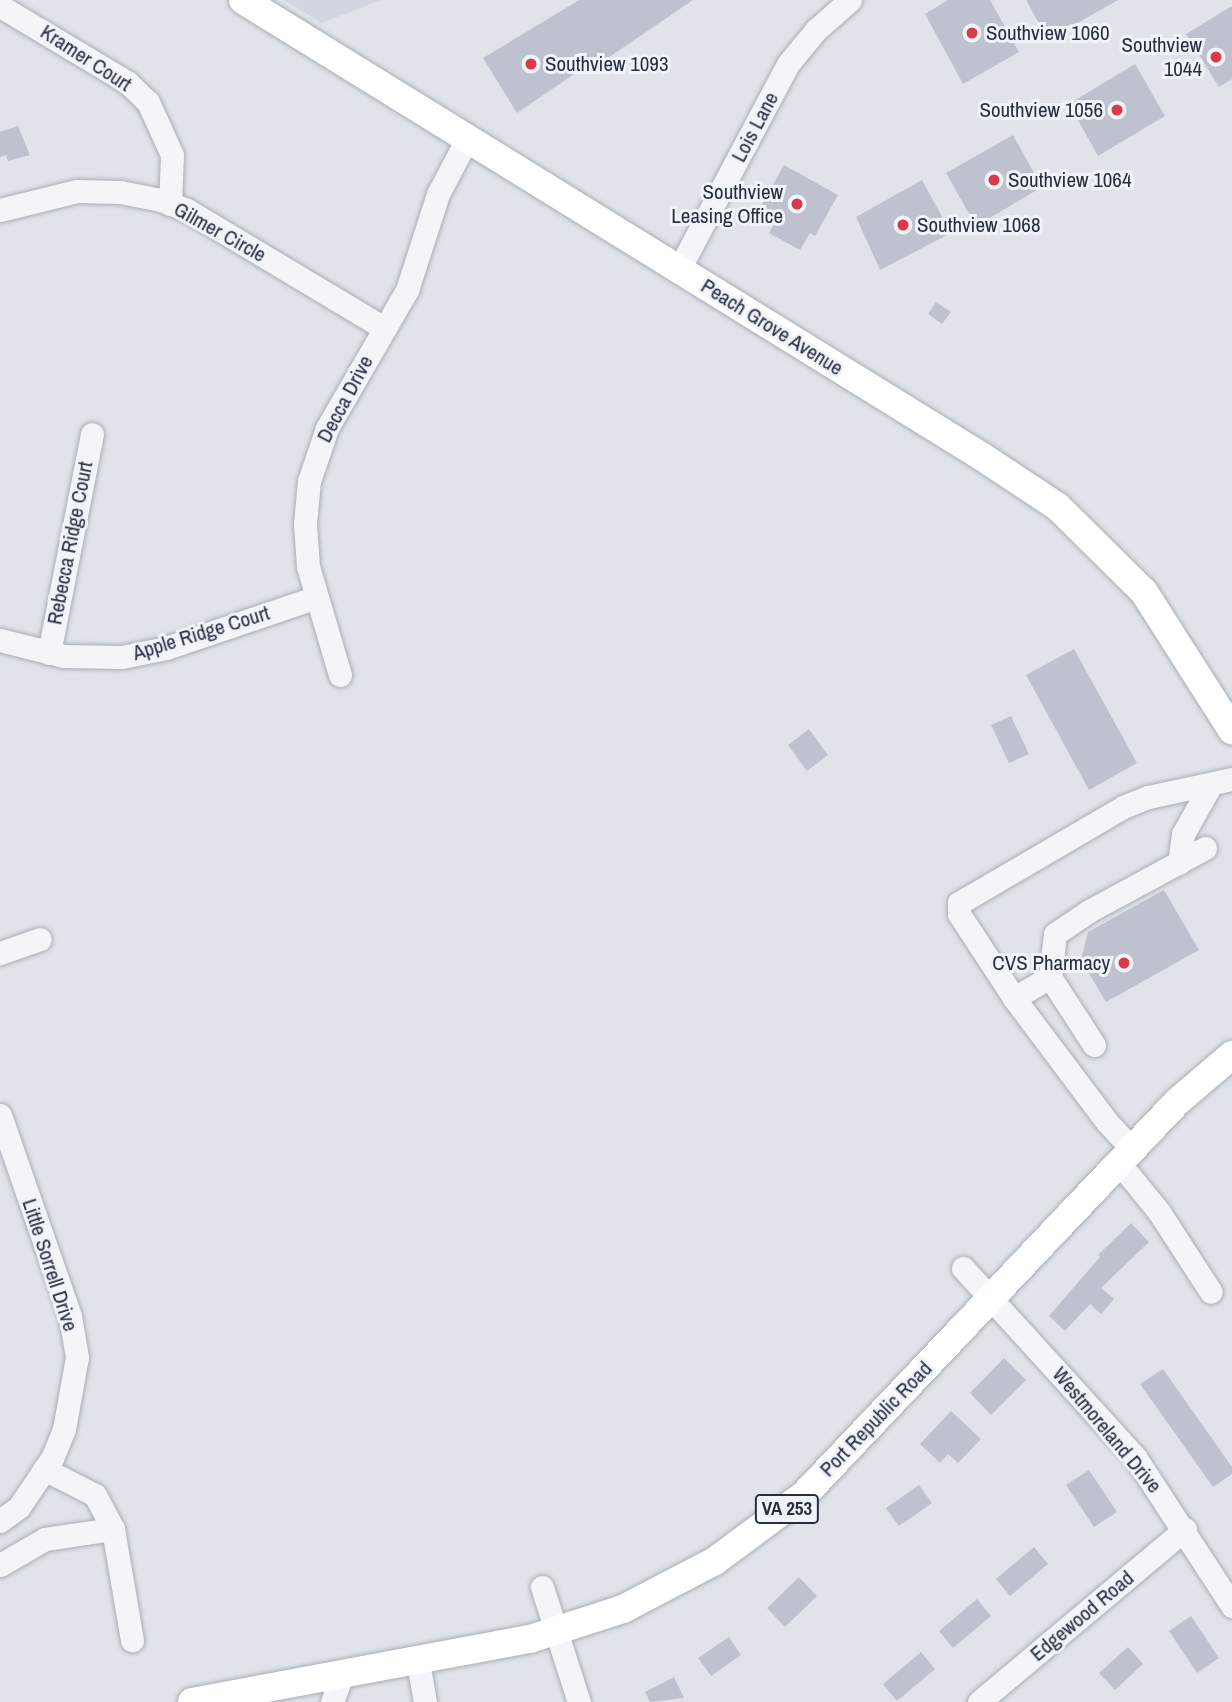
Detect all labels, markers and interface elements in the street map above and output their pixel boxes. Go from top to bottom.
street label: Kramer Court [36,19,136,97]
place label: Southview 1060 [986,20,1110,46]
marker: Southview 1060 [964,25,980,41]
place label: Southview 1044 [1122,32,1202,82]
marker: Southview 1044 [1208,49,1224,65]
place label: Southview 1093 [545,51,669,77]
marker: Southview 1093 [523,56,539,72]
street label: Lois Lane [726,88,784,166]
place label: Southview 1056 [979,97,1103,123]
marker: Southview 1056 [1109,102,1125,118]
place label: Southview 1064 [1008,167,1132,193]
marker: Southview 1064 [986,172,1002,188]
place label: Southview Leasing Office [671,179,783,229]
street label: Gilmer Circle [170,196,270,268]
marker: Southview Leasing Office [789,196,805,212]
place label: Southview 1068 [917,212,1041,238]
marker: Southview 1068 [895,217,911,233]
street label: Peach Grove Avenue [696,273,848,381]
street label: Decca Drive [312,351,378,447]
street label: Rebecca Ridge Court [42,459,98,627]
street label: Apple Ridge Court [130,600,272,666]
place label: CVS Pharmacy [992,950,1110,976]
marker: CVS Pharmacy [1116,955,1132,971]
street label: Little Sorrell Drive [17,1196,83,1334]
street label: Port Republic Road [815,1356,937,1482]
street label: Westmoreland Drive [1047,1362,1167,1498]
road number: VA 253 [754,1494,820,1525]
street label: Edgewood Road [1025,1565,1139,1667]

